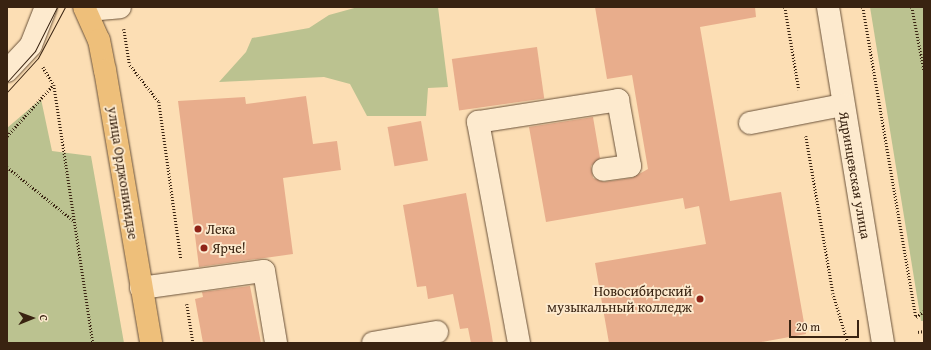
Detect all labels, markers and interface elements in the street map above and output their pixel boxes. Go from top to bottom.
street label: улица Орджоникидзе [104,105,142,241]
street label: Ядринцевская улица [835,110,875,240]
place label: Лека [206,221,235,237]
marker: Лека [193,224,203,234]
place label: Ярче! [212,240,246,256]
marker: Ярче! [199,243,209,253]
place label: Новосибирский музыкальный колледж [547,283,692,316]
marker: Новосибирский музыкальный колледж [695,294,705,304]
north arrow [12,298,52,338]
scale bar [791,312,861,338]
text: С [36,315,52,321]
text: 20 m [796,318,820,335]

